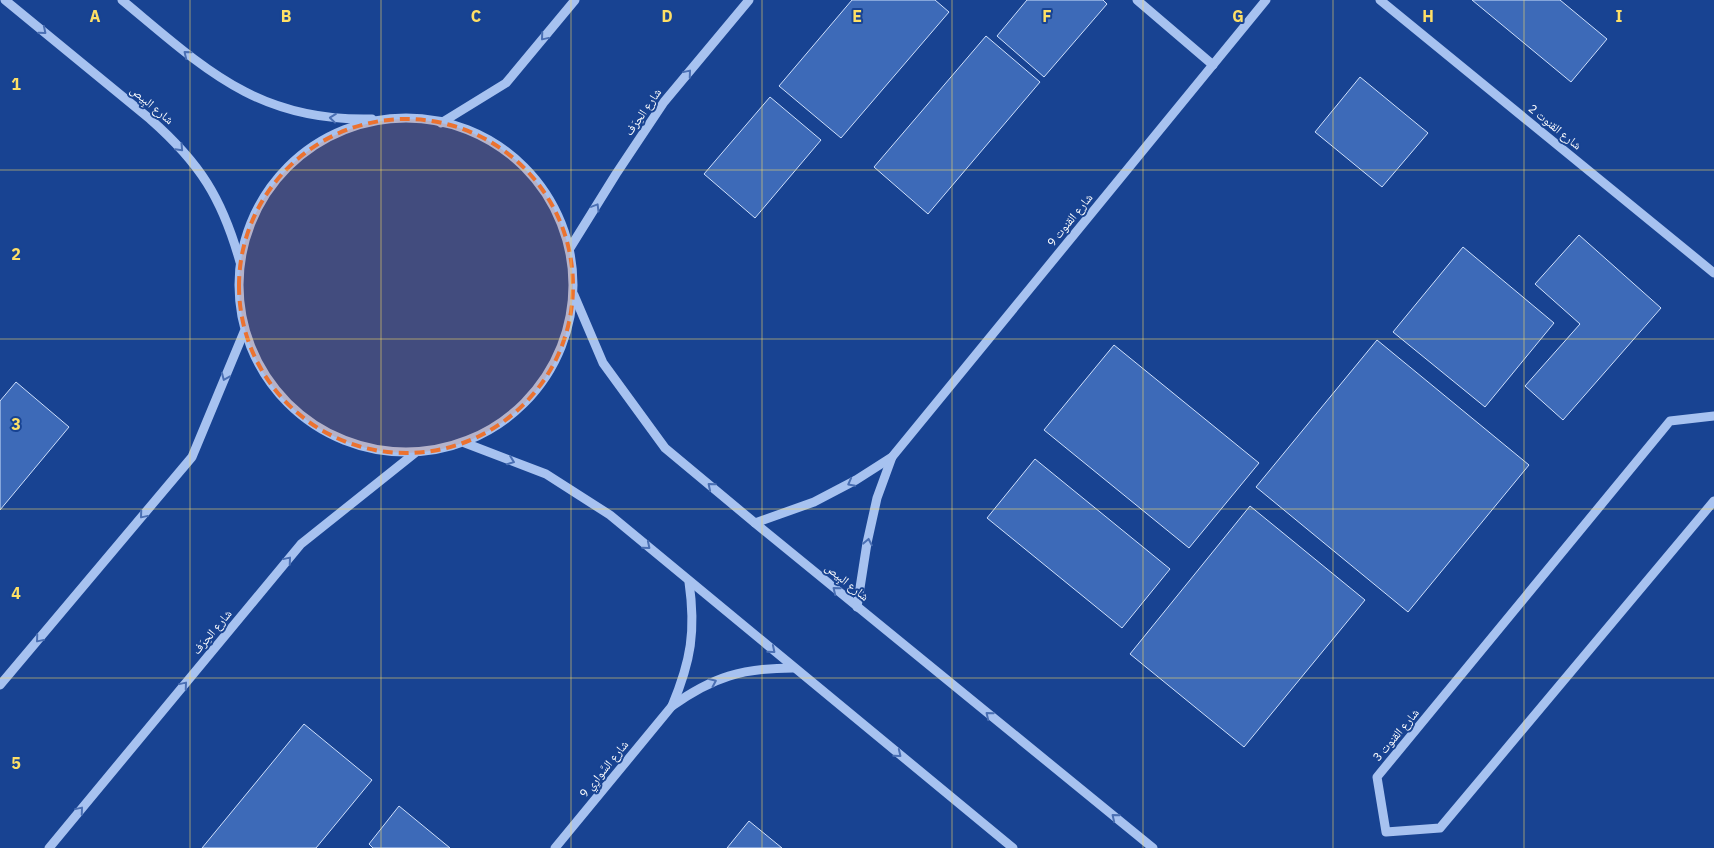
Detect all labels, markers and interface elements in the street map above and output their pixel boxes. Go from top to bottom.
text: A [90,6,101,26]
text: B [281,6,292,26]
text: C [471,6,481,26]
text: D [661,6,673,26]
text: E [852,6,862,26]
text: F [1042,6,1052,26]
text: G [1232,6,1244,26]
text: H [1422,6,1434,26]
text: I [1616,6,1623,26]
one-way arrow [37,25,46,34]
one-way arrow [541,32,550,41]
one-way arrow [184,51,193,59]
one-way arrow [682,70,691,79]
text: 1 [11,74,21,94]
street label: شارع البِيص [127,82,177,128]
street label: شارع الحِرَف [621,85,665,139]
street label: شارع القنوت 2 [1525,101,1585,153]
one-way arrow [329,113,337,124]
one-way arrow [174,142,183,151]
street label: شارع القنوت 9 [1044,190,1096,250]
one-way arrow [589,203,599,212]
text: 2 [11,244,21,264]
one-way arrow [221,372,231,380]
text: 3 [11,414,21,434]
one-way arrow [506,454,515,465]
one-way arrow [847,477,856,487]
one-way arrow [708,484,717,492]
one-way arrow [140,509,149,518]
one-way arrow [862,537,873,546]
one-way arrow [642,541,651,550]
one-way arrow [282,557,291,566]
street label: شارع البِيص [821,559,872,605]
text: 4 [11,583,21,603]
one-way arrow [833,586,842,595]
street label: شارع الحِرَف [188,606,236,658]
one-way arrow [35,633,44,642]
one-way arrow [767,645,776,654]
one-way arrow [708,677,717,688]
one-way arrow [179,682,188,691]
street label: شارع القنوت 3 [1369,705,1423,765]
one-way arrow [986,711,995,720]
street label: شارع السَّوارِي 9 [576,737,634,802]
one-way arrow [892,748,901,756]
text: 5 [11,753,21,773]
one-way arrow [75,807,84,816]
one-way arrow [1112,814,1121,823]

